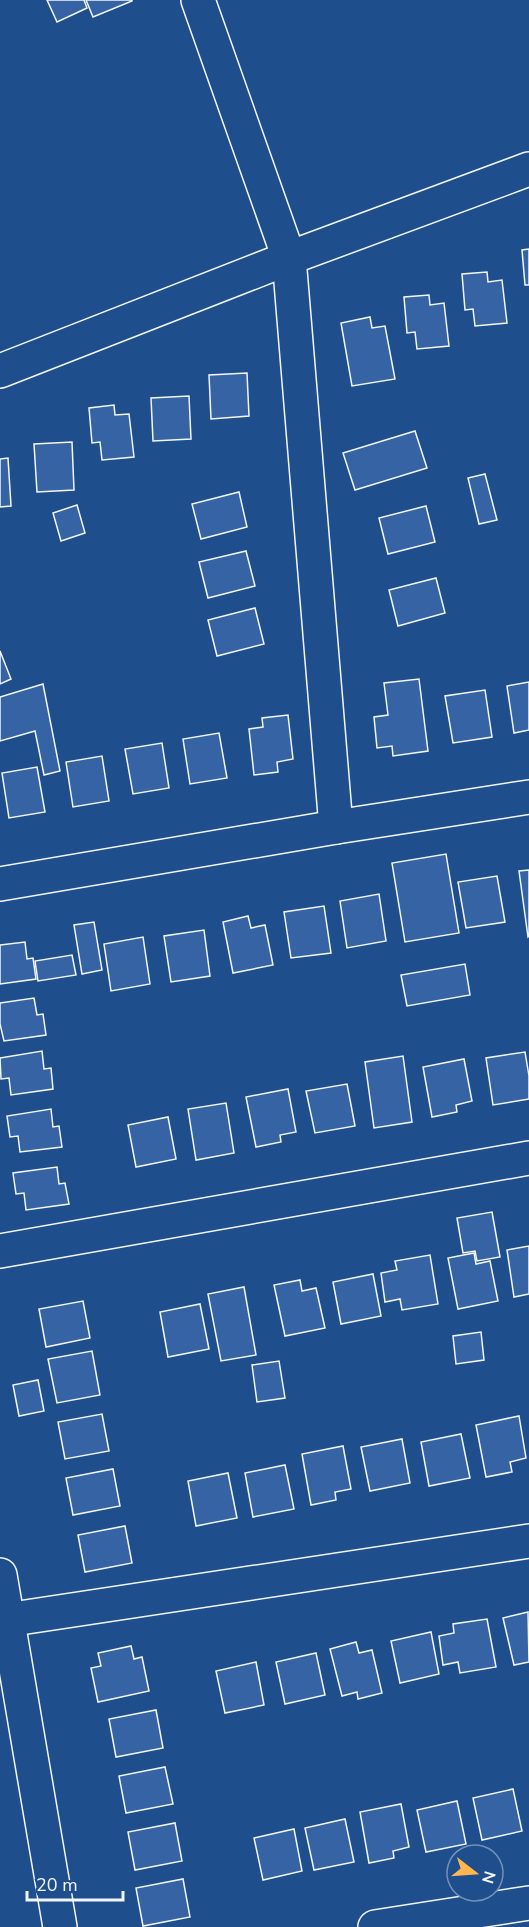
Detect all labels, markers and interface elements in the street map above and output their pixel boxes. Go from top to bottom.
north arrow [445,1843,505,1903]
scale bar [27,1864,123,1902]
text: N [476,1868,501,1886]
text: 20 m [36,1873,78,1897]

